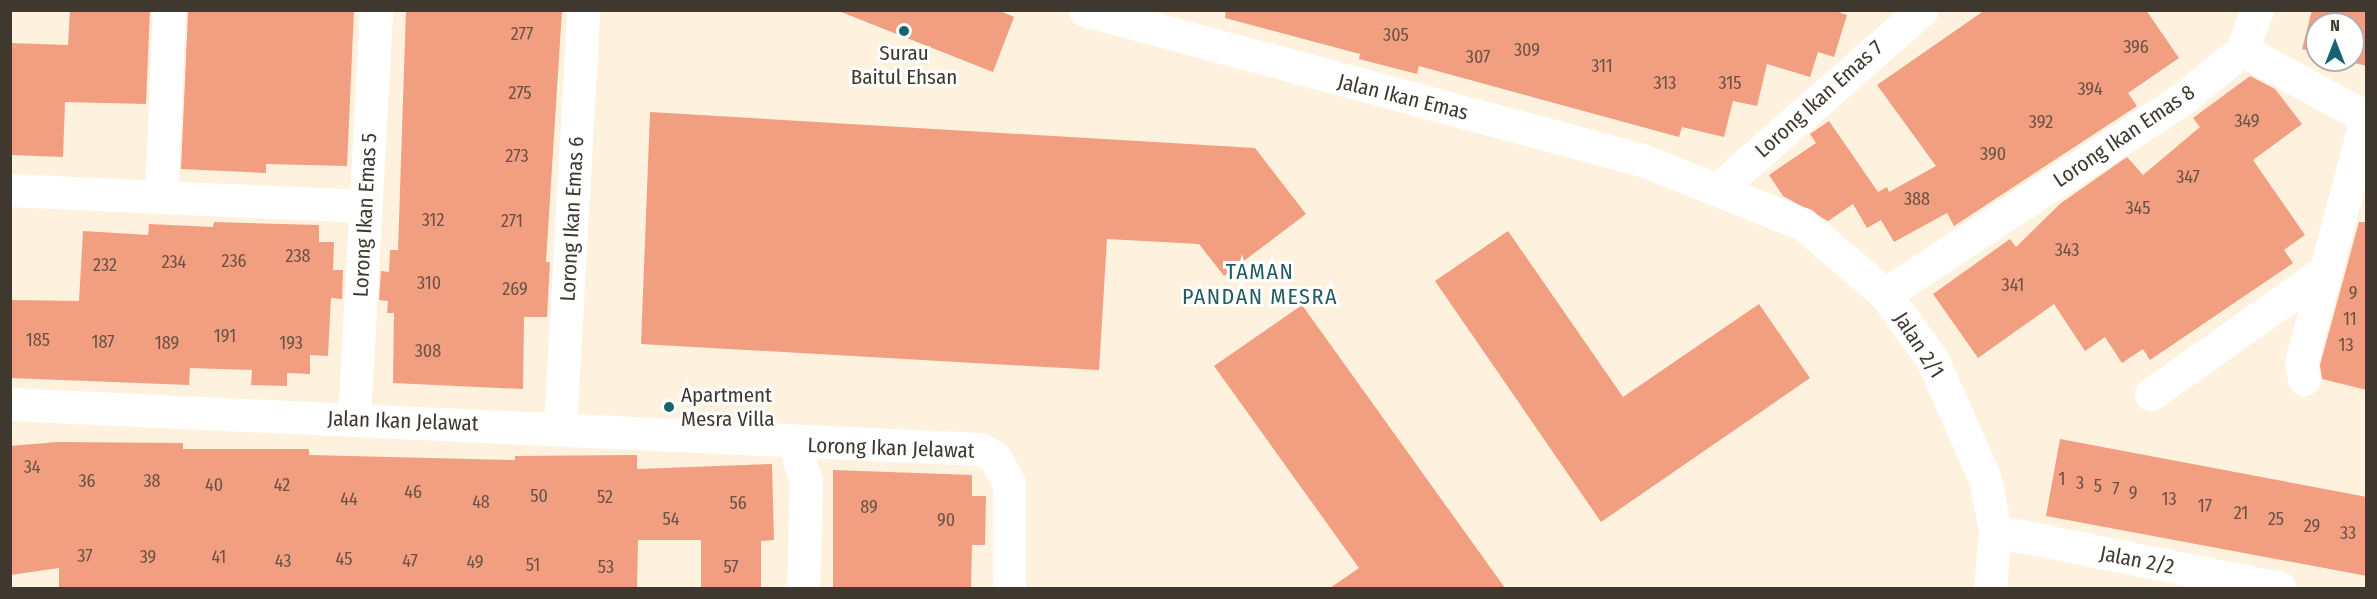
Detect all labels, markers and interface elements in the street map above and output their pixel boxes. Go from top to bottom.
north arrow [2305,12,2365,72]
text: N [2330,16,2340,35]
house number: 277 [511,23,533,45]
marker: Surau Baitul Ehsan [897,24,911,38]
house number: 305 [1383,24,1409,46]
street label: Lorong Ikan Emas 7 [1750,35,1888,163]
house number: 396 [2123,36,2149,58]
house number: 309 [1514,39,1540,61]
place label: Surau Baitul Ehsan [851,40,957,90]
house number: 307 [1466,46,1490,68]
house number: 311 [1591,55,1613,77]
street label: Jalan Ikan Emas [1335,69,1471,125]
house number: 313 [1654,72,1676,94]
house number: 315 [1719,72,1741,94]
house number: 394 [2077,78,2103,100]
street label: Lorong Ikan Emas 8 [2048,79,2200,193]
house number: 275 [508,82,532,104]
house number: 349 [2234,110,2260,132]
house number: 392 [2029,111,2053,133]
street label: Lorong Ikan Emas 5 [348,132,382,298]
street label: Lorong Ikan Emas 6 [555,136,589,302]
house number: 390 [1980,143,2006,165]
house number: 273 [505,145,529,167]
house number: 347 [2176,166,2200,188]
house number: 388 [1904,188,1930,210]
house number: 345 [2126,197,2150,219]
house number: 312 [422,209,444,231]
house number: 271 [501,210,523,232]
house number: 343 [2055,239,2079,261]
house number: 238 [285,245,311,267]
house number: 236 [222,250,246,272]
house number: 234 [162,251,186,273]
house number: 232 [93,254,117,276]
district label: TAMAN PANDAN MESRA [1182,258,1338,310]
house number: 310 [417,272,441,294]
house number: 341 [2002,274,2024,296]
house number: 269 [502,278,528,300]
house number: 9 [2349,282,2357,304]
street label: Jalan 2/1 [1888,307,1950,383]
house number: 11 [2343,308,2357,330]
house number: 191 [214,325,236,347]
house number: 185 [26,329,50,351]
house number: 187 [91,331,115,353]
house number: 189 [155,332,179,354]
house number: 193 [279,332,303,354]
house number: 13 [2338,334,2354,356]
house number: 308 [415,340,441,362]
place label: Apartment Mesra Villa [681,382,774,432]
marker: Apartment Mesra Villa [662,400,676,414]
street label: Jalan Ikan Jelawat [327,406,479,436]
street label: Lorong Ikan Jelawat [807,432,975,464]
house number: 34 [24,456,40,478]
house number: 1 [2058,468,2066,490]
house number: 36 [78,470,96,492]
house number: 38 [143,470,161,492]
house number: 3 [2076,472,2084,494]
house number: 40 [205,474,223,496]
house number: 42 [274,474,290,496]
house number: 5 [2094,475,2102,497]
house number: 7 [2112,478,2120,500]
house number: 46 [404,481,422,503]
house number: 9 [2129,482,2137,504]
house number: 50 [530,485,548,507]
house number: 52 [597,486,613,508]
house number: 44 [340,488,358,510]
house number: 13 [2161,488,2177,510]
house number: 48 [472,491,490,513]
house number: 56 [729,492,747,514]
house number: 17 [2198,495,2212,517]
house number: 89 [860,496,878,518]
house number: 21 [2234,502,2248,524]
house number: 54 [663,508,679,530]
house number: 25 [2268,508,2284,530]
house number: 90 [937,509,955,531]
house number: 29 [2304,515,2320,537]
house number: 33 [2340,522,2356,544]
street label: Jalan 2/2 [2098,540,2176,580]
house number: 37 [77,545,93,567]
house number: 39 [140,546,156,568]
house number: 41 [212,546,226,568]
house number: 45 [336,548,352,570]
house number: 43 [275,550,291,572]
house number: 47 [402,550,418,572]
house number: 49 [466,551,484,573]
house number: 51 [526,554,540,576]
house number: 53 [598,556,614,578]
house number: 57 [723,556,739,578]

